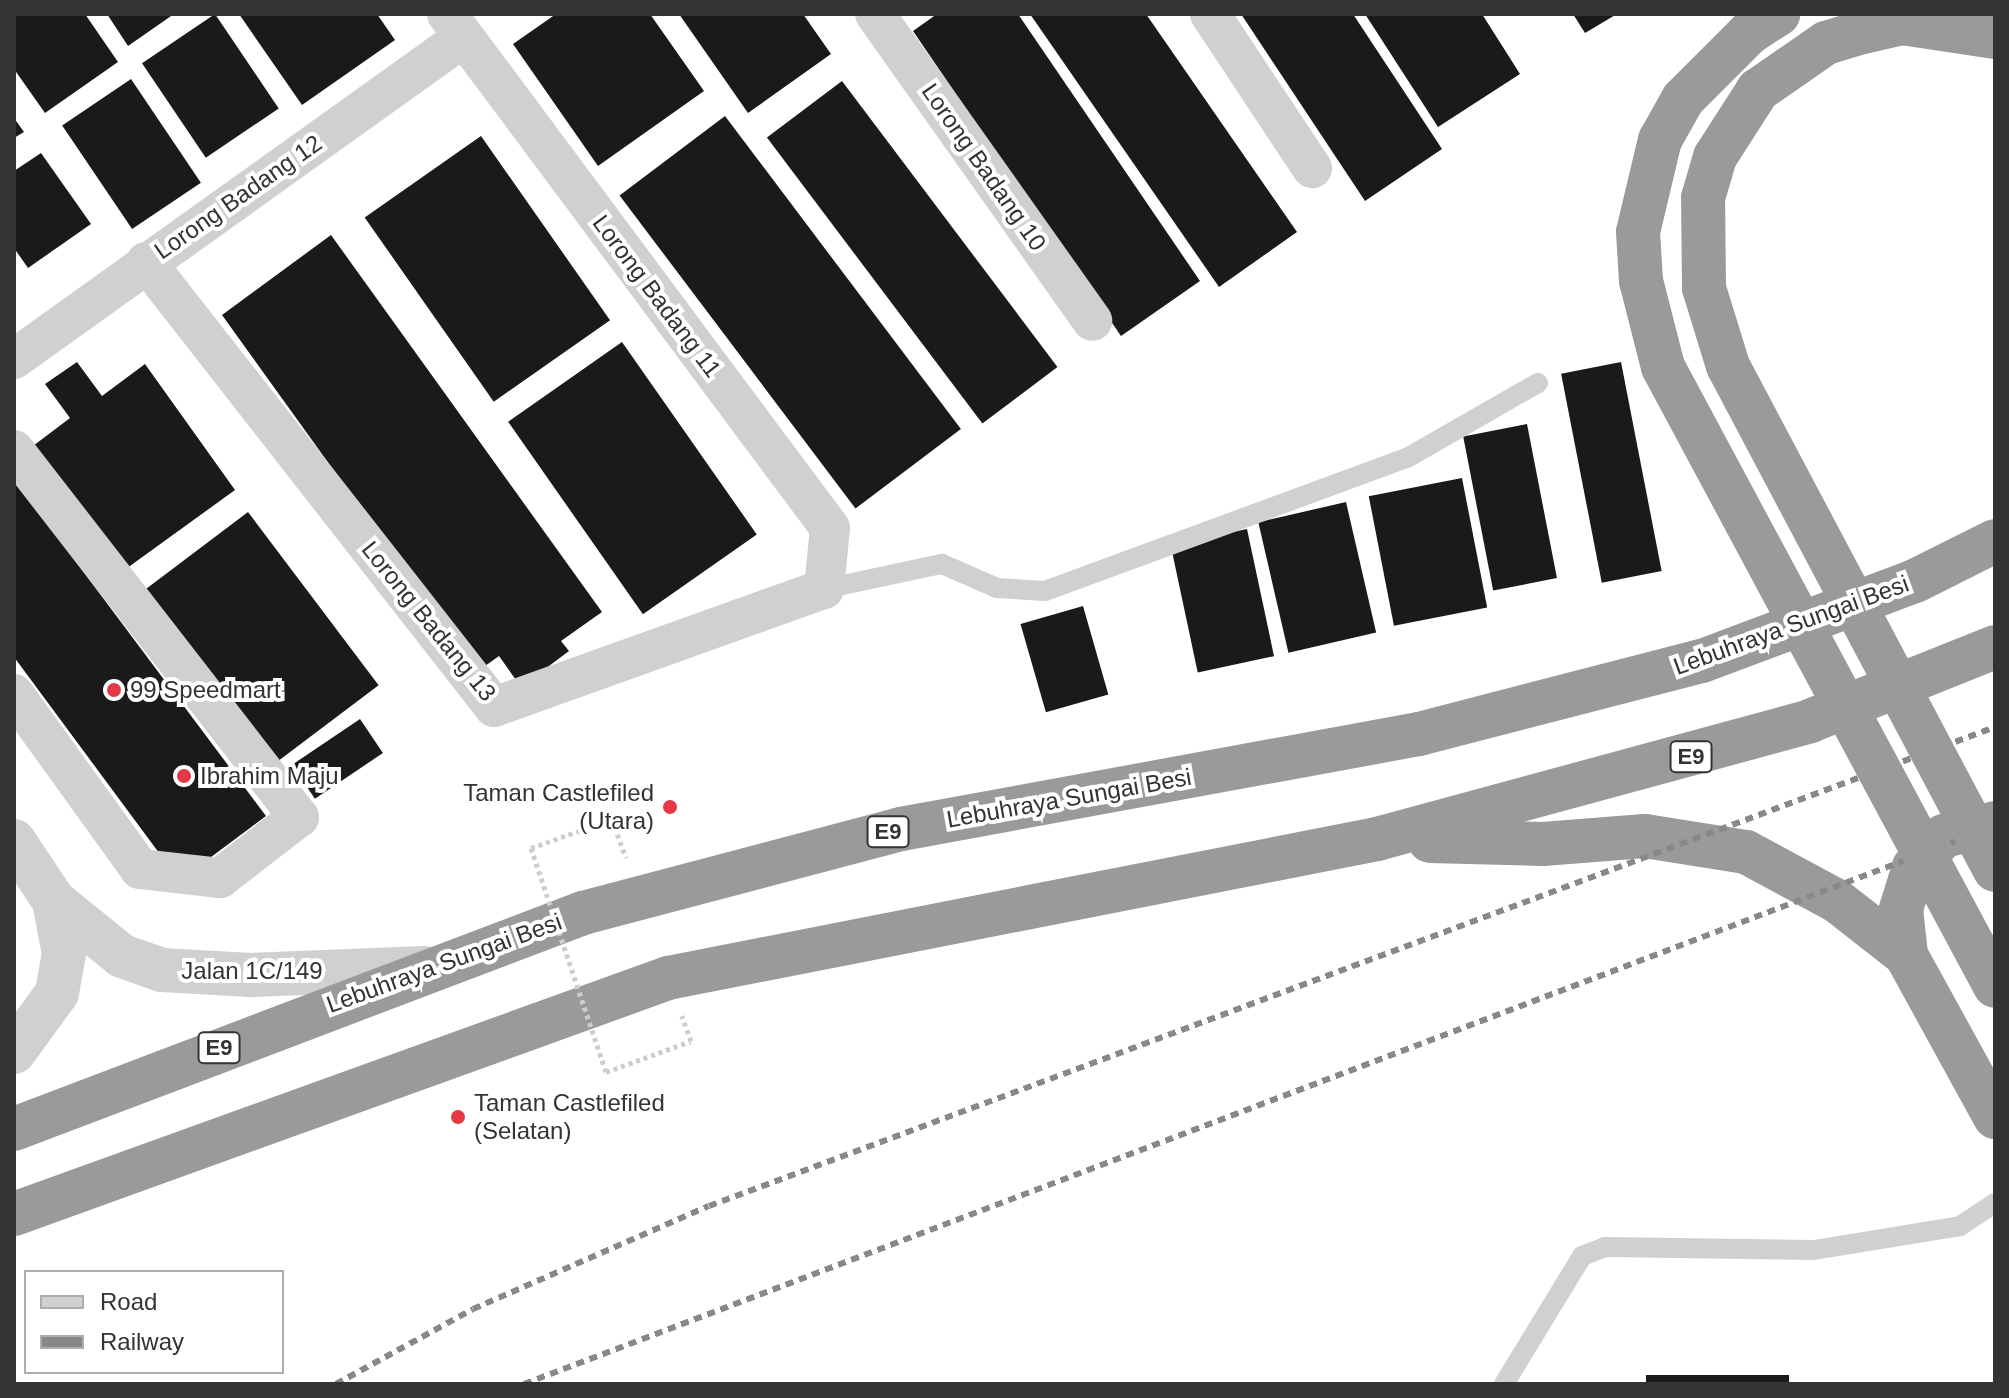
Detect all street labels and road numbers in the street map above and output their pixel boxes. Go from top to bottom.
street label: Lorong Badang 10 [916,78,1052,256]
street label: Lorong Badang 12 [149,129,327,265]
street label: Lorong Badang 11 [587,209,727,383]
street label: Lorong Badang 13 [356,535,502,707]
street label: Lebuhraya Sungai Besi [1669,569,1913,681]
road number: E9 [1669,739,1713,775]
street label: Lebuhraya Sungai Besi [944,762,1194,834]
road number: E9 [866,814,910,850]
street label: Lebuhraya Sungai Besi [322,907,566,1019]
street label: Jalan 1C/149 [181,957,323,985]
road number: E9 [197,1030,241,1066]

